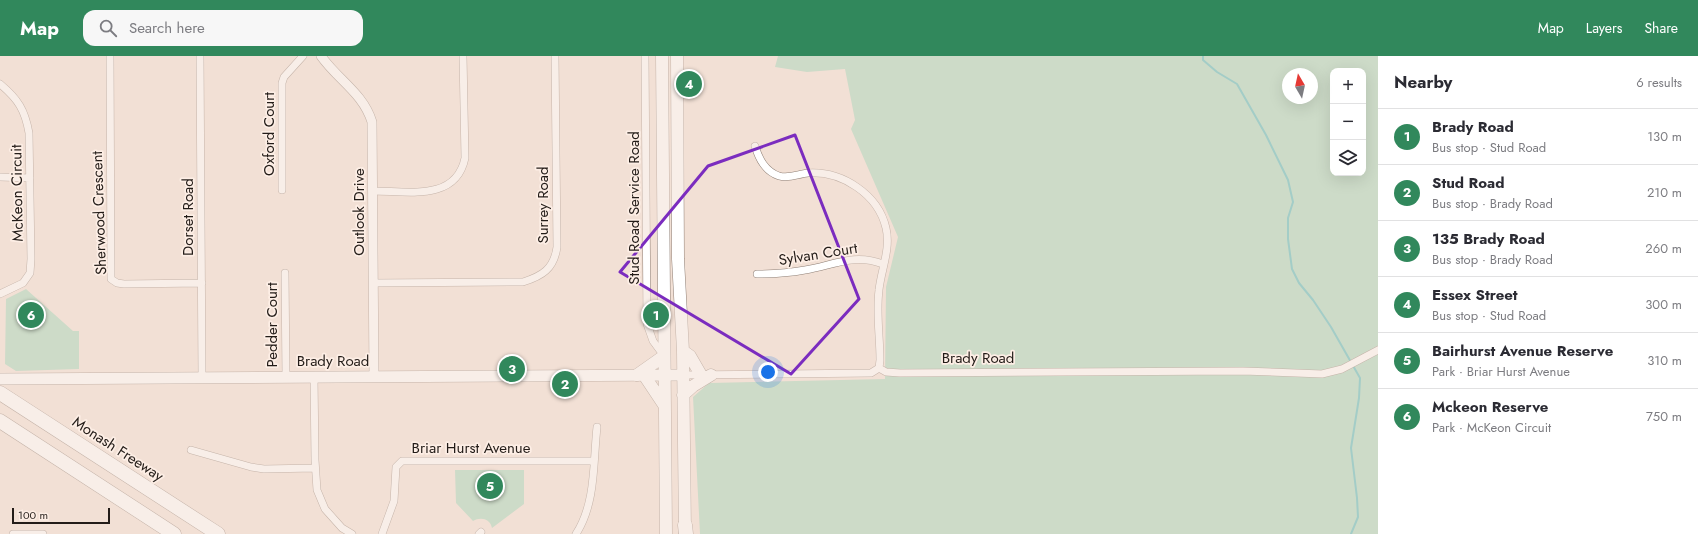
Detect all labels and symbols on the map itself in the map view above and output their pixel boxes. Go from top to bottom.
north arrow [1282,68,1318,104]
pin: 4 [676,69,702,99]
street label: Oxford Court [258,92,280,176]
street label: Stud Road Service Road [623,131,645,285]
street label: McKeon Circuit [5,144,29,242]
street label: Sherwood Crescent [86,150,112,275]
street label: Surrey Road [532,166,554,244]
street label: Outlook Drive [348,168,370,256]
street label: Dorset Road [177,178,199,256]
street label: Sylvan Court [777,237,859,271]
street label: Pedder Court [261,282,283,368]
pin: 6 [18,300,44,330]
pin: 1 [643,300,669,330]
street label: Brady Road [942,347,1014,369]
street label: Brady Road [297,350,369,372]
pin: 3 [499,354,525,384]
your location [758,362,778,382]
pin: 2 [552,369,578,399]
street label: Monash Freeway [68,411,168,487]
street label: Briar Hurst Avenue [412,437,531,459]
pin: 5 [477,471,503,501]
scale bar [12,506,110,525]

